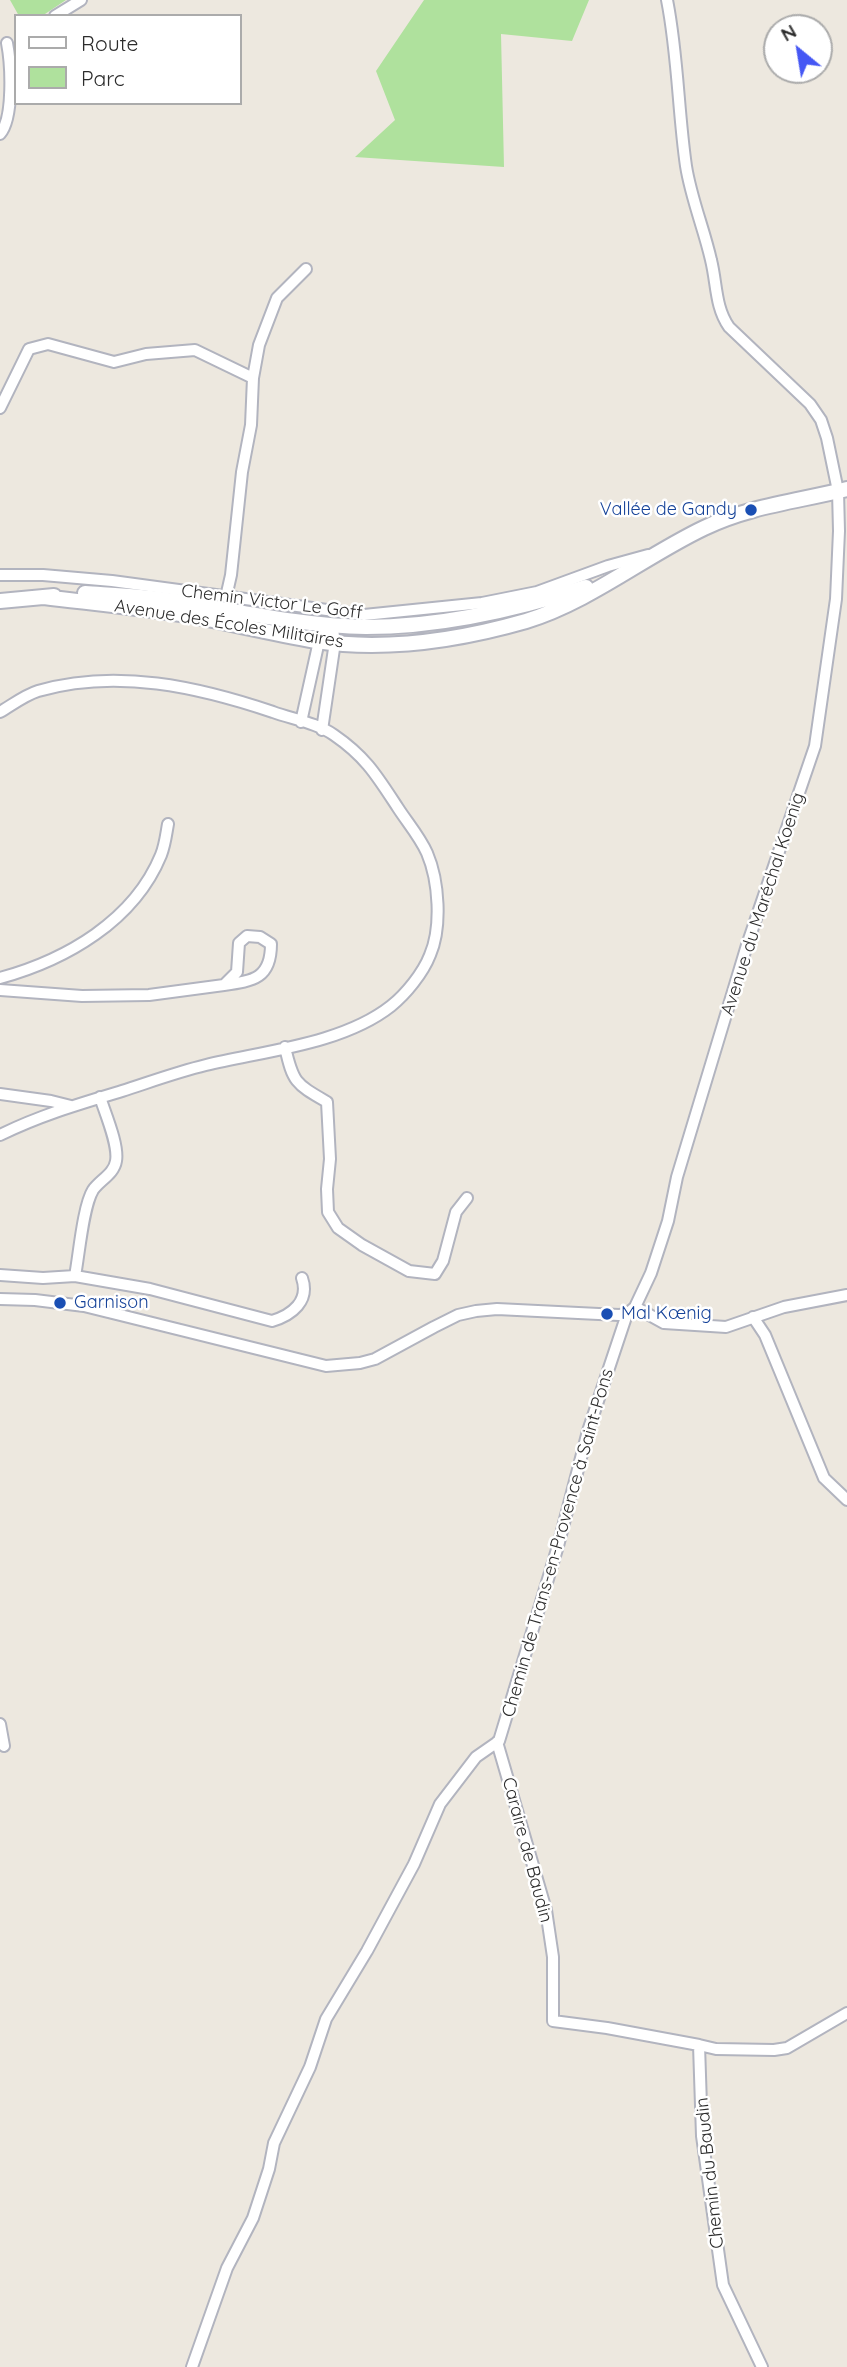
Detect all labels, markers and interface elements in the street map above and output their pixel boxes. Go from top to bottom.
legend [14,14,242,105]
north arrow [763,14,833,84]
text: N [776,19,801,46]
text: Route [81,30,138,56]
text: Parc [81,65,125,91]
place label: Vallée de Gandy [600,499,737,521]
marker: Vallée de Gandy [743,502,759,518]
street label: Chemin Victor Le Goff [180,580,364,624]
street label: Avenue des Écoles Militaires [113,595,345,653]
street label: Avenue du Maréchal Koenig [717,790,809,1018]
place label: Garnison [74,1292,149,1314]
marker: Garnison [52,1295,68,1311]
place label: Mal Kœnig [621,1303,712,1325]
marker: Mal Kœnig [599,1306,615,1322]
street label: Chemin de Trans-en-Provence à Saint-Pons [498,1366,618,1720]
street label: Caraire de Baudin [497,1775,557,1925]
street label: Chemin du Baudin [691,2096,729,2250]

